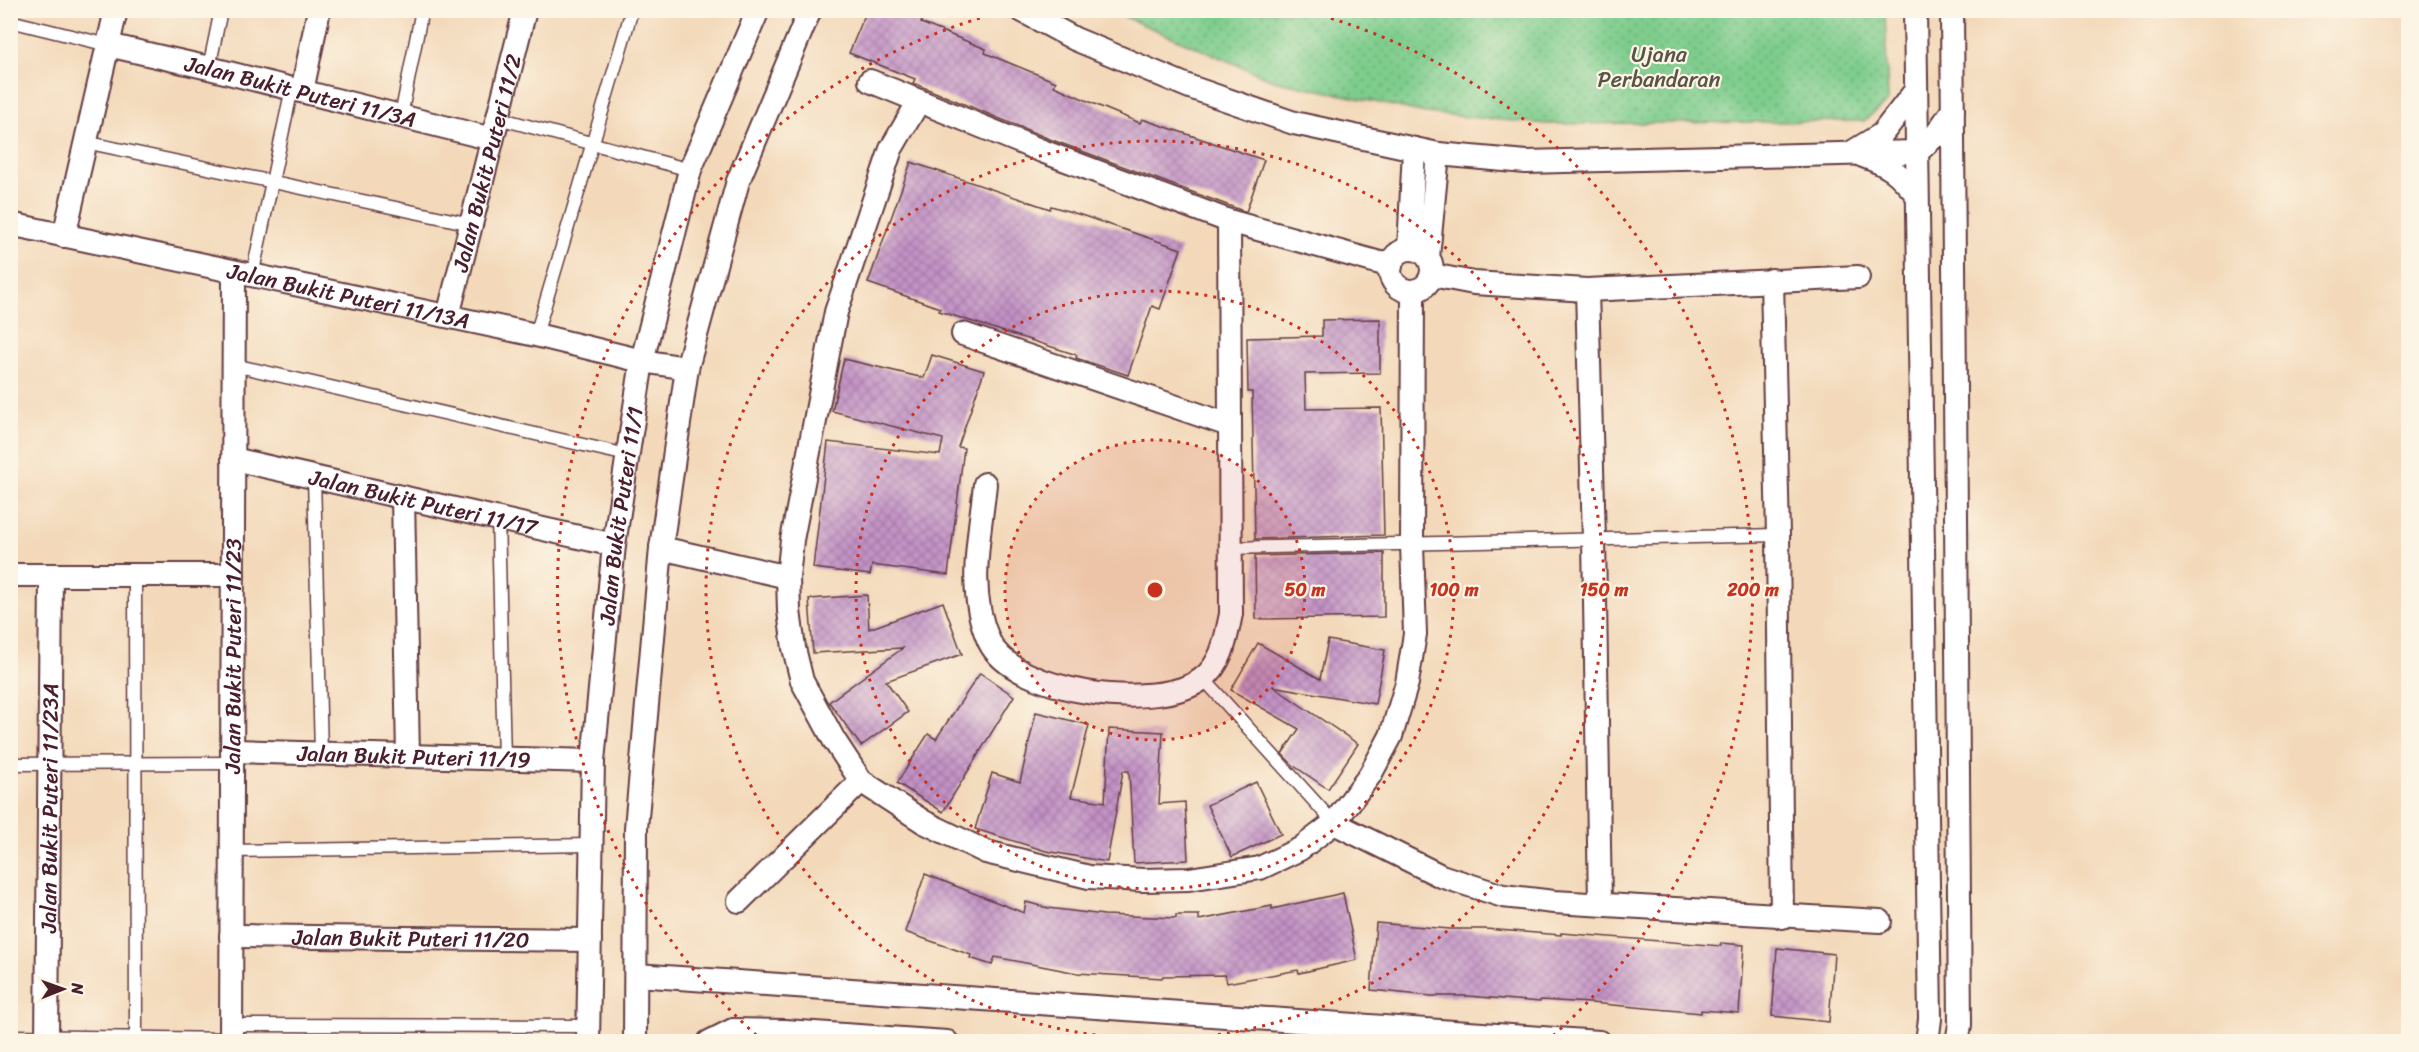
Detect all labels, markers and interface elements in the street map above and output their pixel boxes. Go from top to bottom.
park label: Ujana Perbandaran [1597,35,1721,99]
street label: Jalan Bukit Puteri 11/3A [180,43,420,139]
street label: Jalan Bukit Puteri 11/2 [440,49,533,277]
street label: Jalan Bukit Puteri 11/13A [223,251,473,340]
street label: Jalan Bukit Puteri 11/1 [587,404,654,628]
street label: Jalan Bukit Puteri 11/17 [304,457,542,547]
street label: Jalan Bukit Puteri 11/23 [213,538,252,775]
text: 50 m [1285,574,1326,606]
text: 100 m [1430,574,1479,606]
text: 150 m [1580,574,1628,606]
text: 200 m [1726,574,1779,606]
centre of rings [1145,580,1165,600]
street label: Jalan Bukit Puteri 11/23A [28,683,70,934]
street label: Jalan Bukit Puteri 11/19 [296,733,531,779]
street label: Jalan Bukit Puteri 11/20 [291,917,530,959]
north arrow [33,959,93,1019]
text: N [63,982,92,995]

